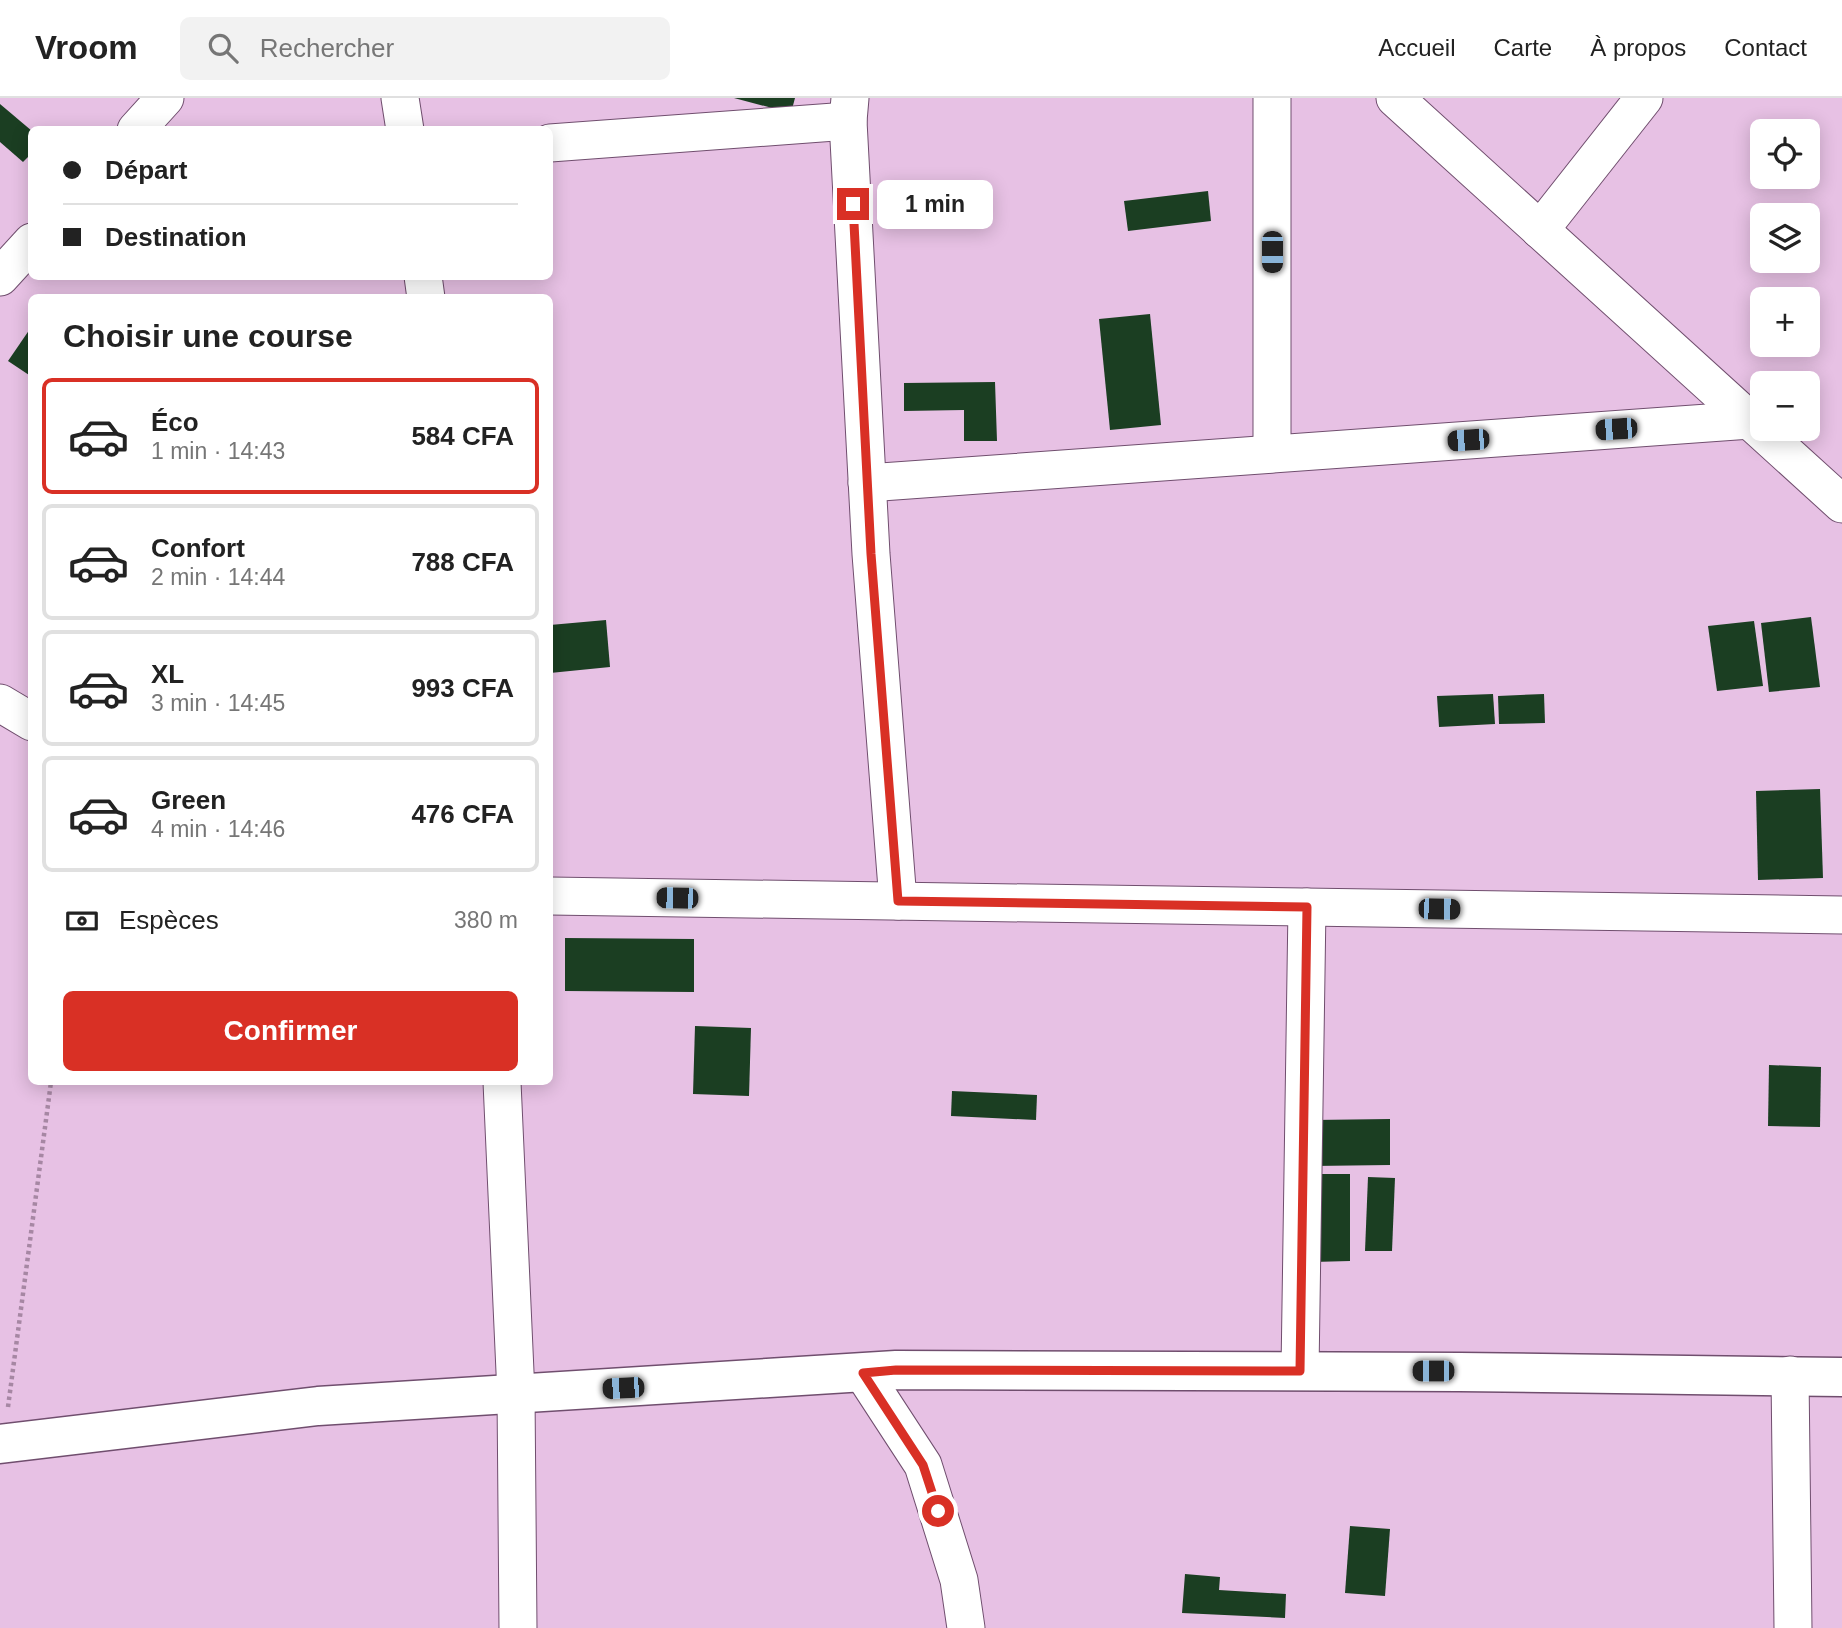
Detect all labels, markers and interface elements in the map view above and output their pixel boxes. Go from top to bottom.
search box [180,17,670,80]
text: Vroom [35,29,138,66]
icon: search [204,29,242,67]
text: Rechercher [260,33,394,63]
text: Accueil [1378,34,1456,61]
text: Carte [1494,34,1552,61]
text: À propos [1590,34,1686,61]
text: Contact [1724,34,1807,61]
map controls [1750,119,1820,441]
button: locate [1750,119,1820,189]
text: Départ [105,155,187,185]
callout: 1 min [878,180,993,228]
route end [837,188,869,220]
text: 1 min [905,191,965,217]
button: layers [1750,203,1820,273]
text: Destination [105,222,247,252]
car [1262,231,1283,273]
button: + [1750,287,1820,357]
text: Choisir une course [63,318,353,354]
button: − [1750,371,1820,441]
icon: car [67,405,130,468]
text: Éco [151,407,199,437]
car [1595,417,1638,441]
text: 584 CFA [411,421,514,451]
car [1447,428,1490,452]
text: 1 min · 14:43 [151,438,285,464]
icon: car [67,531,130,594]
text: Confort [151,533,245,563]
text: 788 CFA [411,547,514,577]
text: 2 min · 14:44 [151,564,285,590]
icon: car [67,657,130,720]
text: XL [151,659,184,689]
text: 993 CFA [411,673,514,703]
text: 3 min · 14:45 [151,690,285,716]
icon: car [67,783,130,846]
text: Green [151,785,226,815]
text: 476 CFA [411,799,514,829]
text: 4 min · 14:46 [151,816,285,842]
car [656,887,699,909]
car [1418,898,1461,920]
icon: cash [63,902,101,940]
text: Espèces [119,905,219,935]
text: 380 m [454,907,518,933]
button: Confirmer [63,991,518,1071]
car [1413,1361,1455,1382]
car [602,1376,645,1400]
route start [922,1495,954,1527]

